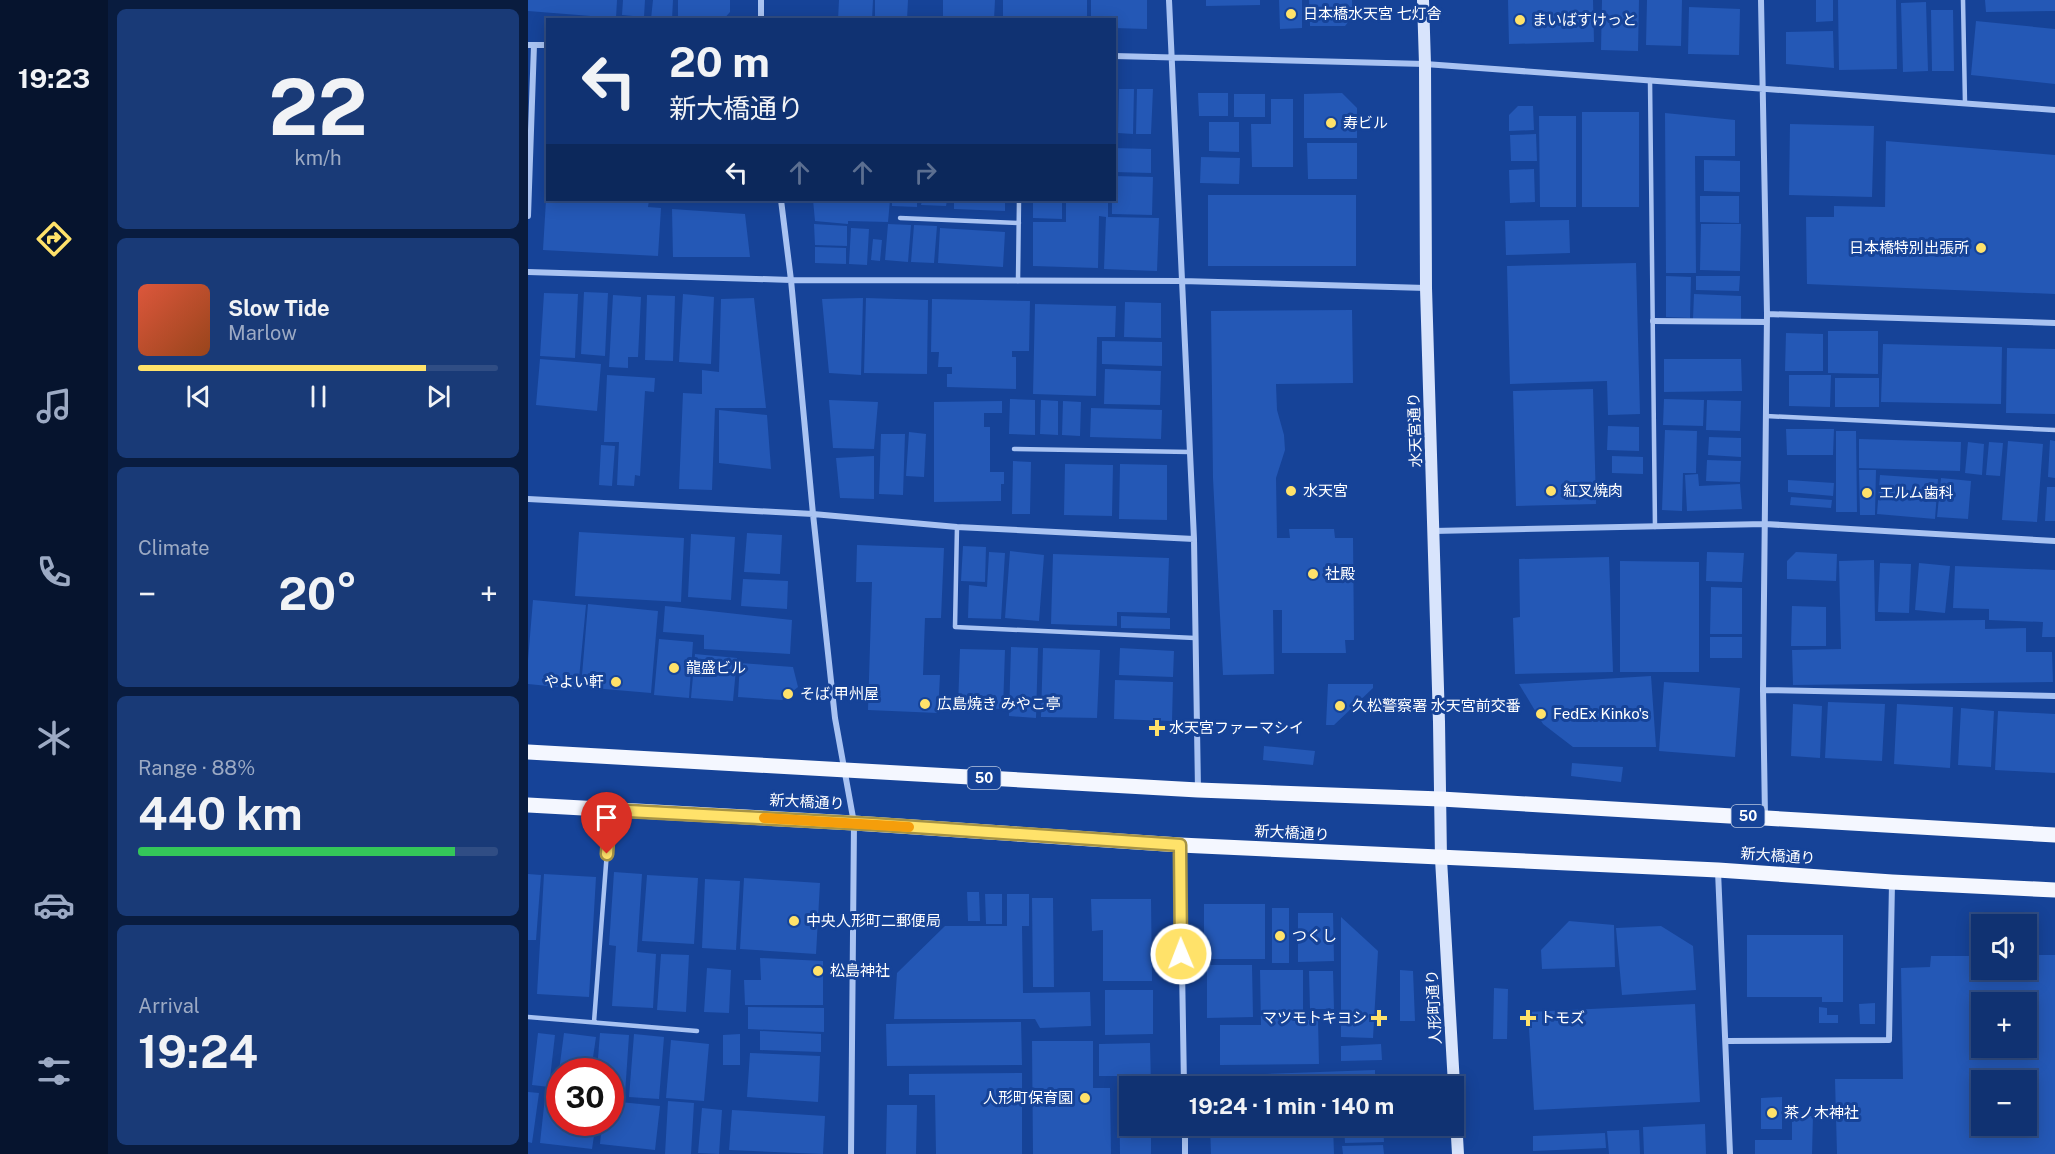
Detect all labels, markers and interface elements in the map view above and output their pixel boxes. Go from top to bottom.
place label: 日本橋水天宮 七灯舎 [1303,5,1442,22]
marker: 日本橋水天宮 七灯舎 [1284,7,1298,21]
place label: まいばすけっと [1532,11,1637,28]
marker: まいばすけっと [1513,13,1527,27]
text: 20 m [669,37,770,86]
icon: left [570,42,648,120]
text: 22 [268,61,368,153]
text: 19:23 [18,62,90,94]
text: 新大橋通り [669,92,804,124]
place label: 寿ビル [1343,114,1388,131]
marker: 寿ビル [1324,116,1338,130]
text: km/h [294,146,342,170]
icon: left [720,156,753,189]
icon: ahead [783,156,816,189]
icon: ahead [846,156,879,189]
icon: right [909,156,942,189]
icon: directions [33,218,75,260]
place label: 日本橋特別出張所 [1849,239,1969,256]
marker: 日本橋特別出張所 [1974,241,1988,255]
text: Slow Tide [228,295,330,321]
text: Marlow [228,321,297,345]
icon: previous [182,380,215,413]
icon: pause [302,380,335,413]
icon: next [422,380,455,413]
icon: music [33,385,75,427]
street label: 水天宮通り [1405,392,1424,468]
place label: 水天宮 [1303,482,1348,499]
place label: 紅叉焼肉 [1563,482,1623,499]
marker: 水天宮 [1284,484,1298,498]
marker: 紅叉焼肉 [1544,484,1558,498]
place label: エルム歯科 [1879,484,1954,501]
marker: エルム歯科 [1860,486,1874,500]
text: Climate [138,536,210,560]
icon: phone [33,551,75,593]
place label: 社殿 [1325,565,1355,582]
text: 20° [279,567,357,620]
marker: 社殿 [1306,567,1320,581]
text: − [138,575,156,613]
text: + [480,575,498,613]
place label: 龍盛ビル [686,659,746,676]
marker: 龍盛ビル [667,661,681,675]
place label: やよい軒 [544,673,604,690]
marker: やよい軒 [609,675,623,689]
place label: そば 甲州屋 [800,685,879,702]
marker: そば 甲州屋 [781,687,795,701]
place label: 広島焼き みやこ亭 [937,695,1061,712]
marker: 広島焼き みやこ亭 [918,697,932,711]
place label: 久松警察署 水天宮前交番 [1352,697,1521,714]
marker: 久松警察署 水天宮前交番 [1333,699,1347,713]
place label: FedEx Kinko's [1553,705,1649,722]
marker: FedEx Kinko's [1534,707,1548,721]
icon: climate [33,717,75,759]
place label: 水天宮ファーマシイ [1169,719,1304,736]
marker: 水天宮ファーマシイ [1150,721,1164,735]
text: Range · 88% [138,756,255,780]
road number: 50 [968,767,1000,789]
text: 440 km [138,787,303,840]
street label: 新大橋通り [769,791,845,812]
pin [581,792,632,854]
icon: arrive [590,801,623,834]
road number: 50 [1732,805,1764,827]
street label: 新大橋通り [1254,822,1330,843]
street label: 新大橋通り [1740,844,1816,867]
icon: car [33,884,75,926]
place label: 中央人形町二郵便局 [806,912,941,929]
marker: 中央人形町二郵便局 [787,914,801,928]
map controls [1971,914,2037,1136]
button: sound [1971,914,2037,980]
position arrow [1149,922,1213,986]
place label: つくし [1292,927,1337,944]
marker: つくし [1273,929,1287,943]
place label: 松島神社 [830,962,890,979]
marker: 松島神社 [811,964,825,978]
street label: 人形町通り [1423,969,1444,1045]
button: + [1971,992,2037,1058]
text: Arrival [138,994,200,1018]
place label: マツモトキヨシ [1262,1009,1367,1026]
place label: トモズ [1540,1009,1585,1026]
marker: マツモトキヨシ [1372,1011,1386,1025]
marker: トモズ [1521,1011,1535,1025]
text: 19:24 [138,1025,258,1078]
icon: filters [33,1050,75,1092]
speed limit sign: 30 [546,1058,624,1136]
button: − [1971,1070,2037,1136]
place label: 人形町保育園 [983,1089,1073,1106]
marker: 人形町保育園 [1078,1091,1092,1105]
text: 19:24 · 1 min · 140 m [1189,1093,1394,1119]
place label: 茶ノ木神社 [1784,1104,1859,1121]
marker: 茶ノ木神社 [1765,1106,1779,1120]

